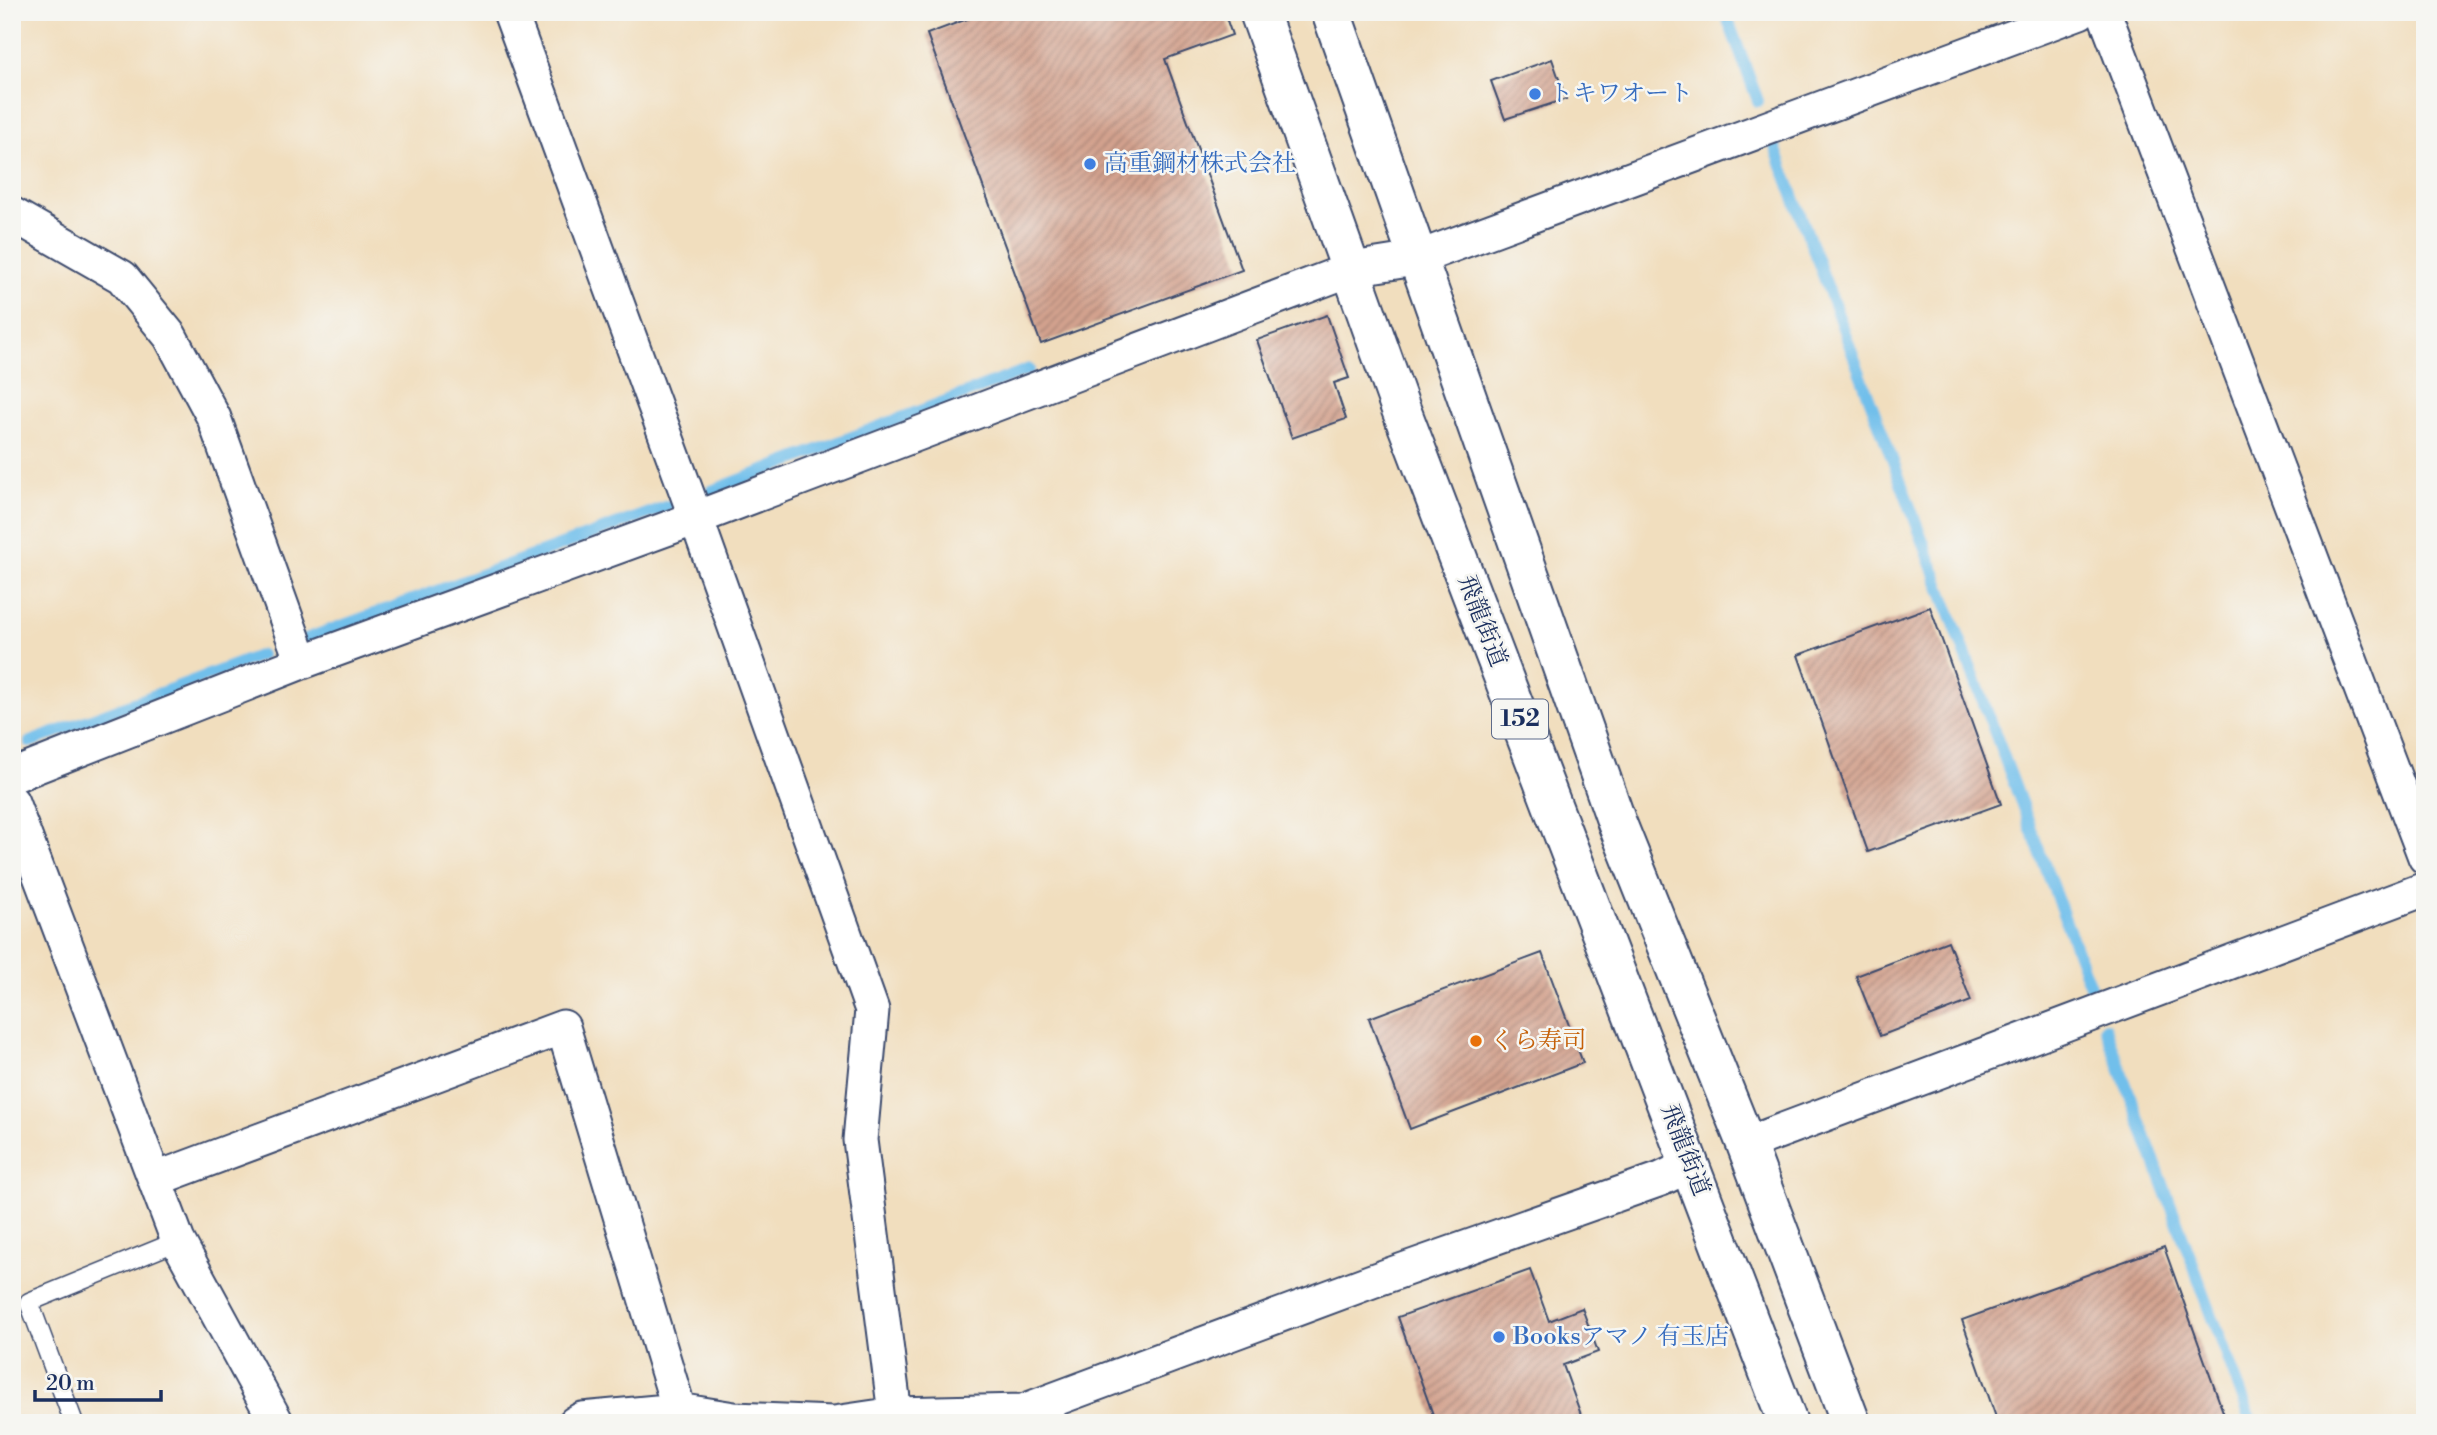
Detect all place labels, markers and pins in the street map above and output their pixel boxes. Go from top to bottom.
place label: トキワオート [1549,79,1693,109]
marker: トキワオート [1527,86,1543,102]
place label: 高重鋼材株式会社 [1104,149,1296,179]
marker: 高重鋼材株式会社 [1082,156,1098,172]
place label: くら寿司 [1490,1026,1586,1056]
marker: くら寿司 [1468,1033,1484,1049]
place label: Booksアマノ 有玉店 [1512,1322,1729,1352]
marker: Booksアマノ 有玉店 [1491,1329,1507,1345]

